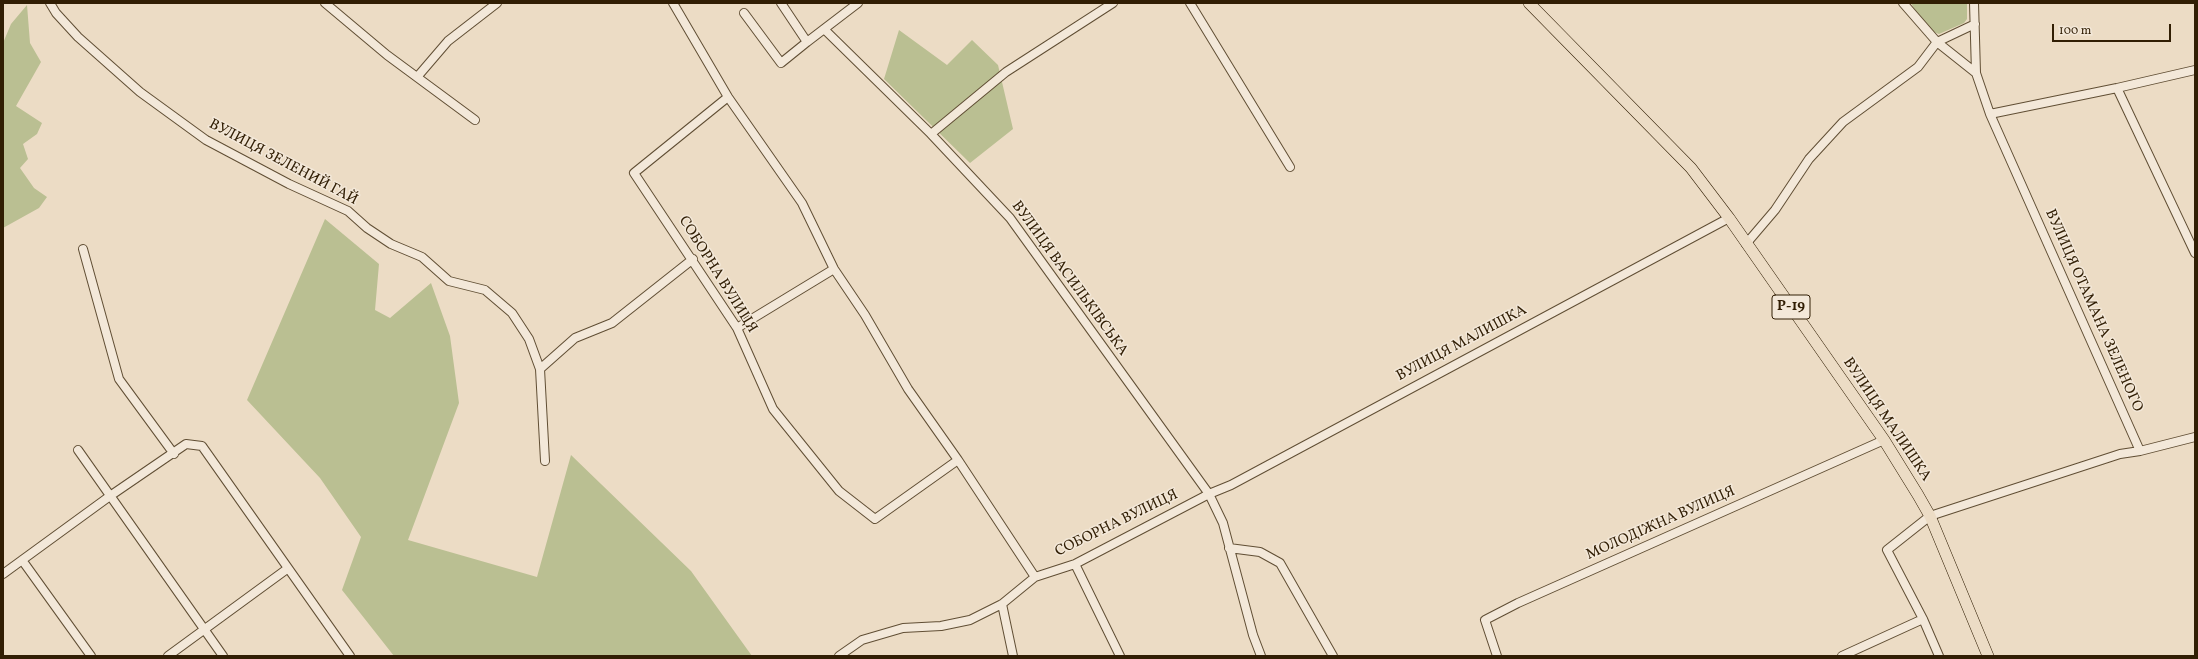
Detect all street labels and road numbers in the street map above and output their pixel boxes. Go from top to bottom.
street label: ВУЛИЦЯ ЗЕЛЕНИЙ ГАЙ [205,116,361,210]
street label: ВУЛИЦЯ ВАСИЛЬКІВСЬКА [1007,198,1131,360]
street label: ВУЛИЦЯ ОТАМАНА ЗЕЛЕНОГО [2040,207,2146,415]
street label: СОБОРНА ВУЛИЦЯ [674,213,760,337]
road number: Р-19 [1772,295,1810,319]
street label: ВУЛИЦЯ МАЛИШКА [1394,302,1530,386]
street label: ВУЛИЦЯ МАЛИШКА [1838,355,1934,485]
street label: МОЛОДІЖНА ВУЛИЦЯ [1584,483,1738,565]
street label: СОБОРНА ВУЛИЦЯ [1053,486,1181,562]

